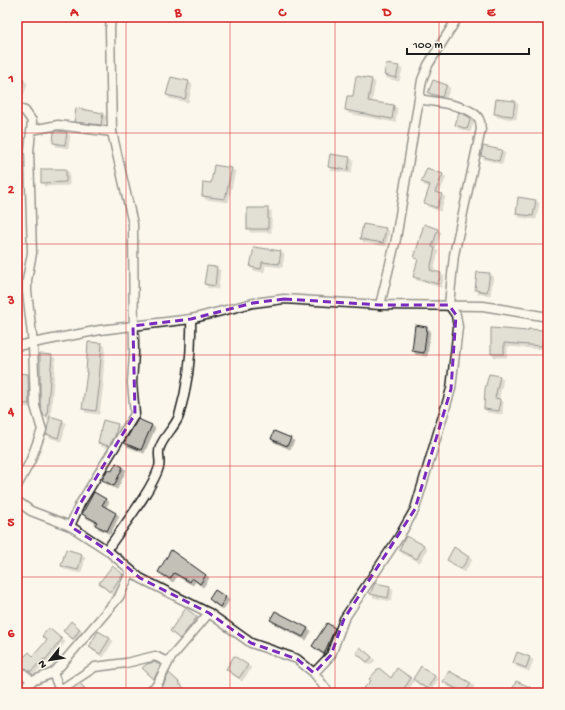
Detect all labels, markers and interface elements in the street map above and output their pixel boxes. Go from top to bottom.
text: A [69,6,79,21]
text: B [174,6,183,21]
text: C [277,6,287,21]
text: D [382,6,392,21]
text: E [487,6,496,21]
scale bar [407,30,529,56]
text: 100 m [412,39,443,53]
text: 1 [7,72,14,87]
text: 2 [8,183,15,198]
text: 3 [7,294,15,309]
text: 4 [7,405,15,420]
text: 5 [8,516,15,531]
text: 6 [8,627,15,642]
north arrow [30,640,70,680]
text: N [36,658,50,670]

